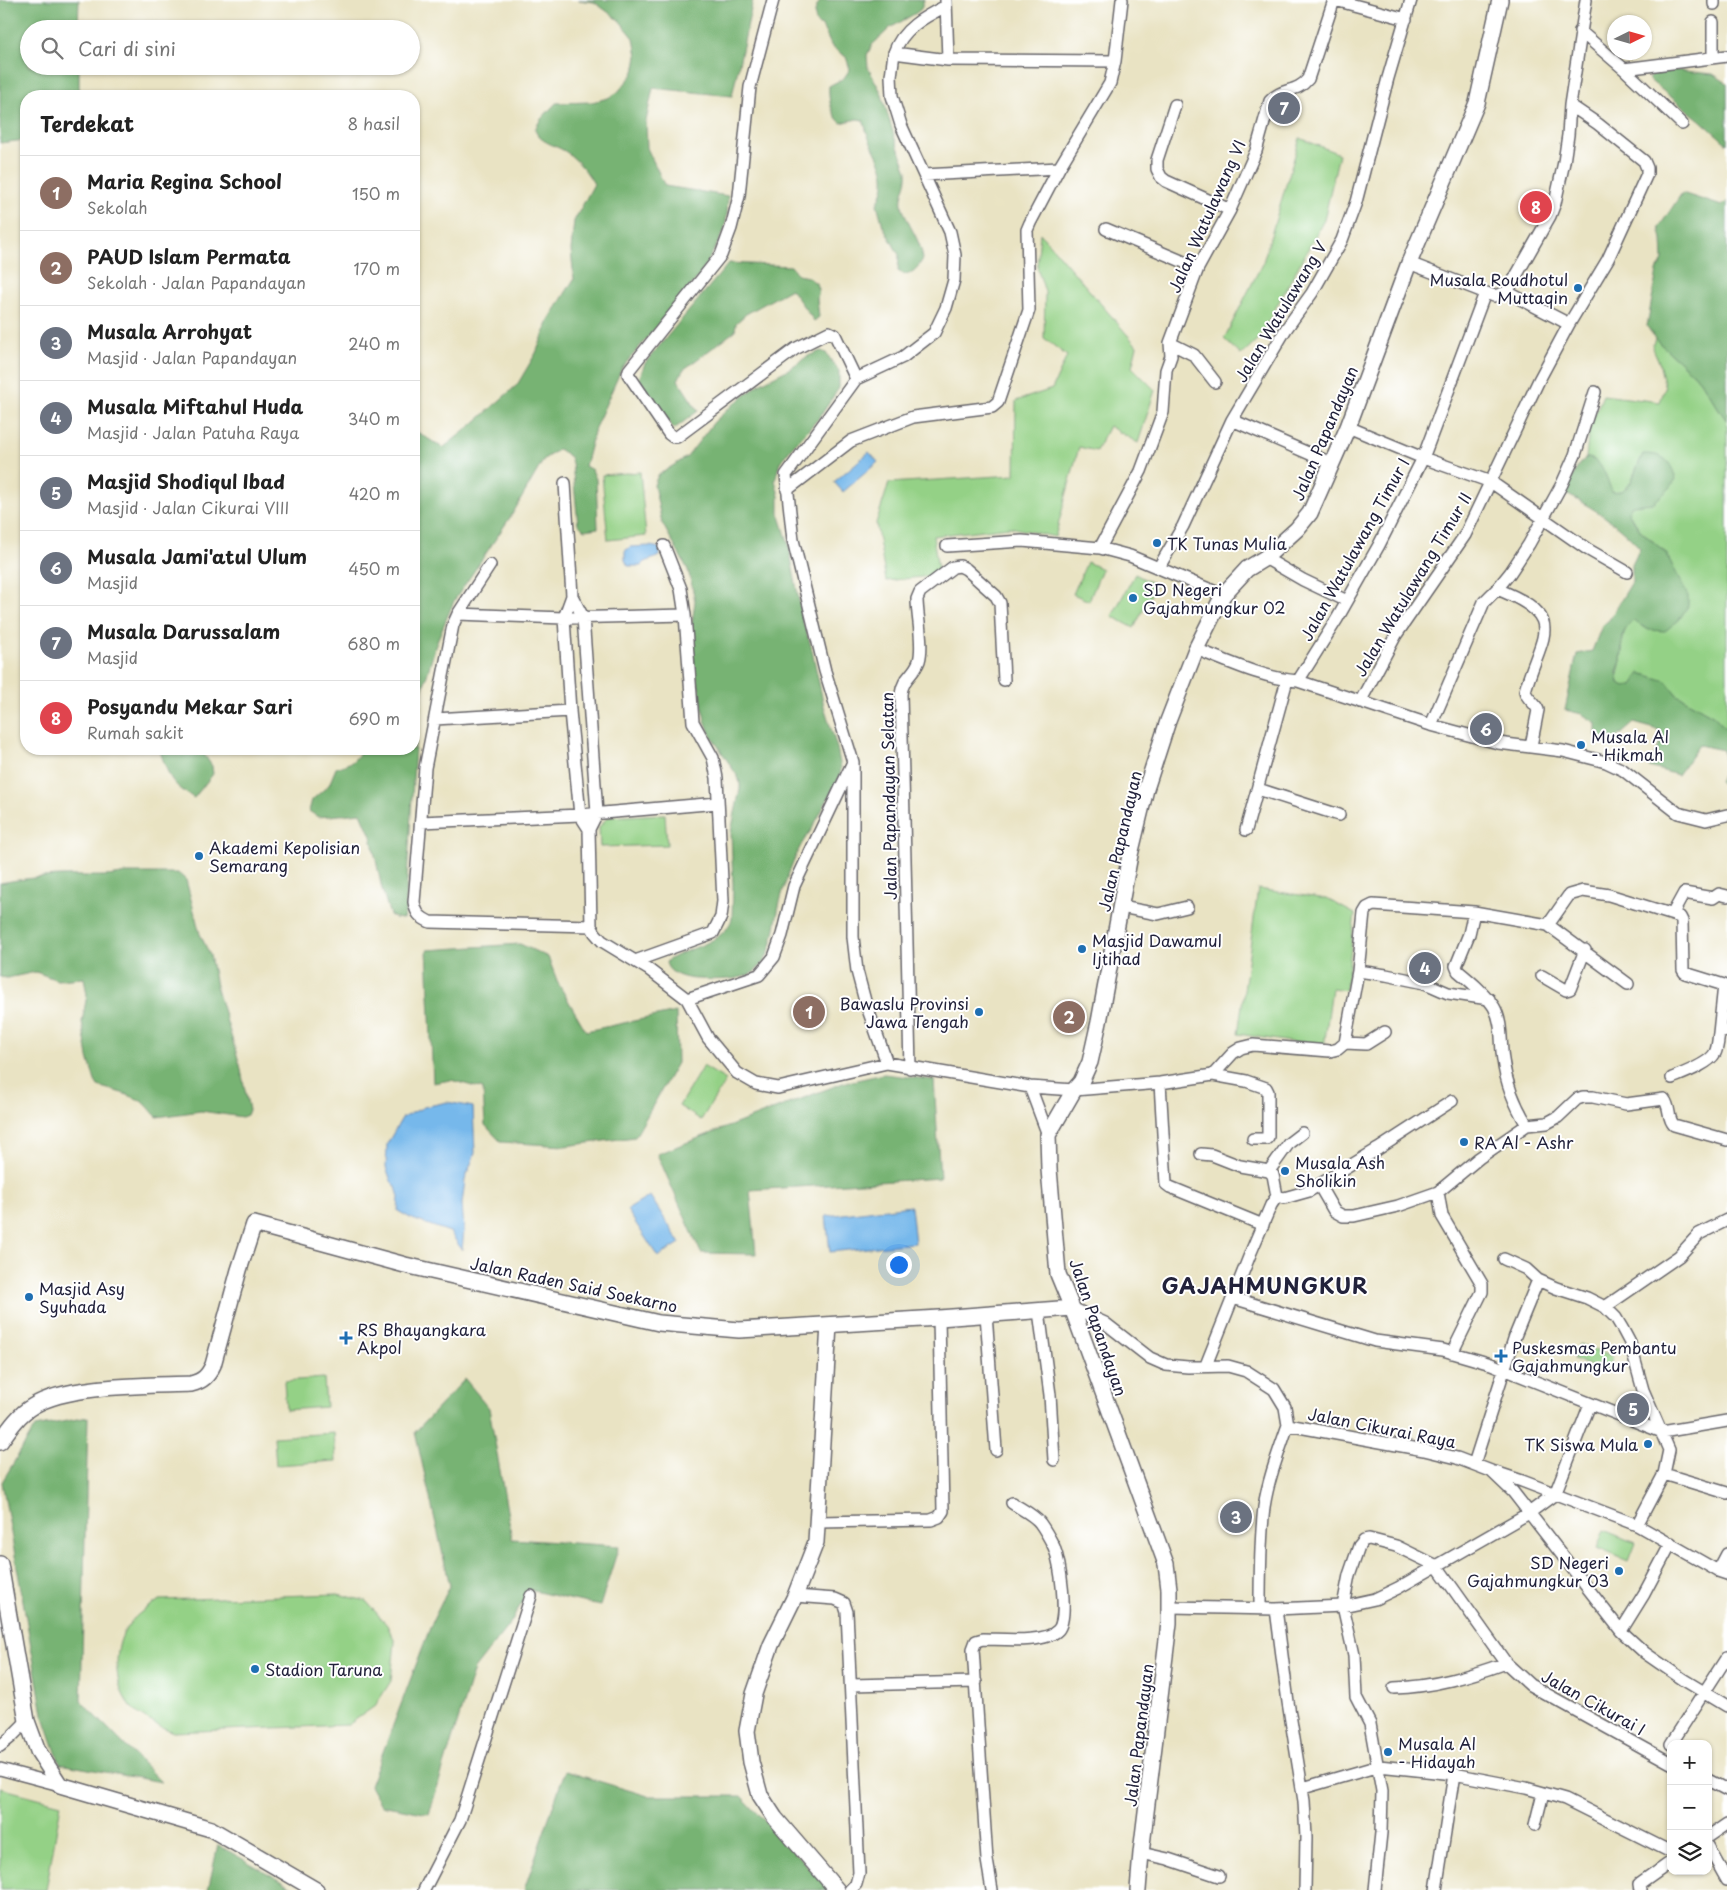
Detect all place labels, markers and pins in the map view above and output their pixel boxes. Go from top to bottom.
pin: 7 [1268,89,1300,127]
pin: 8 [1520,188,1552,226]
place label: Musala Roudhotul Muttaqin [1429,267,1568,309]
marker: Musala Roudhotul Muttaqin [1572,282,1584,294]
place label: TK Tunas Mulia [1167,531,1287,555]
marker: TK Tunas Mulia [1151,537,1163,549]
place label: SD Negeri Gajahmungkur 02 [1143,577,1286,619]
marker: SD Negeri Gajahmungkur 02 [1127,592,1139,604]
pin: 6 [1470,710,1502,748]
place label: Musala Al - Hikmah [1591,724,1669,766]
marker: Musala Al - Hikmah [1575,739,1587,751]
place label: Akademi Kepolisian Semarang [209,835,360,877]
marker: Akademi Kepolisian Semarang [193,850,205,862]
place label: Masjid Dawamul Ijtihad [1092,928,1222,970]
marker: Masjid Dawamul Ijtihad [1076,943,1088,955]
pin: 4 [1409,949,1441,987]
place label: Bawaslu Provinsi Jawa Tengah [840,991,969,1033]
pin: 1 [793,993,825,1031]
pin: 2 [1053,998,1085,1036]
marker: Bawaslu Provinsi Jawa Tengah [973,1006,985,1018]
place label: RA Al - Ashr [1474,1130,1574,1154]
marker: RA Al - Ashr [1458,1136,1470,1148]
place label: Musala Ash Sholikin [1295,1150,1385,1192]
marker: Musala Ash Sholikin [1279,1165,1291,1177]
place label: Masjid Asy Syuhada [39,1276,125,1318]
marker: Masjid Asy Syuhada [23,1291,35,1303]
place label: RS Bhayangkara Akpol [357,1317,486,1359]
marker: RS Bhayangkara Akpol [339,1331,353,1345]
place label: Puskesmas Pembantu Gajahmungkur [1512,1335,1677,1377]
marker: Puskesmas Pembantu Gajahmungkur [1494,1349,1508,1363]
pin: 5 [1617,1390,1649,1428]
place label: TK Siswa Mula [1524,1432,1638,1456]
marker: TK Siswa Mula [1642,1438,1654,1450]
pin: 3 [1220,1498,1252,1536]
place label: SD Negeri Gajahmungkur 03 [1467,1550,1609,1592]
marker: SD Negeri Gajahmungkur 03 [1613,1565,1625,1577]
place label: Stadion Taruna [265,1657,382,1681]
marker: Stadion Taruna [249,1663,261,1675]
place label: Musala Al - Hidayah [1398,1731,1476,1773]
marker: Musala Al - Hidayah [1382,1746,1394,1758]

